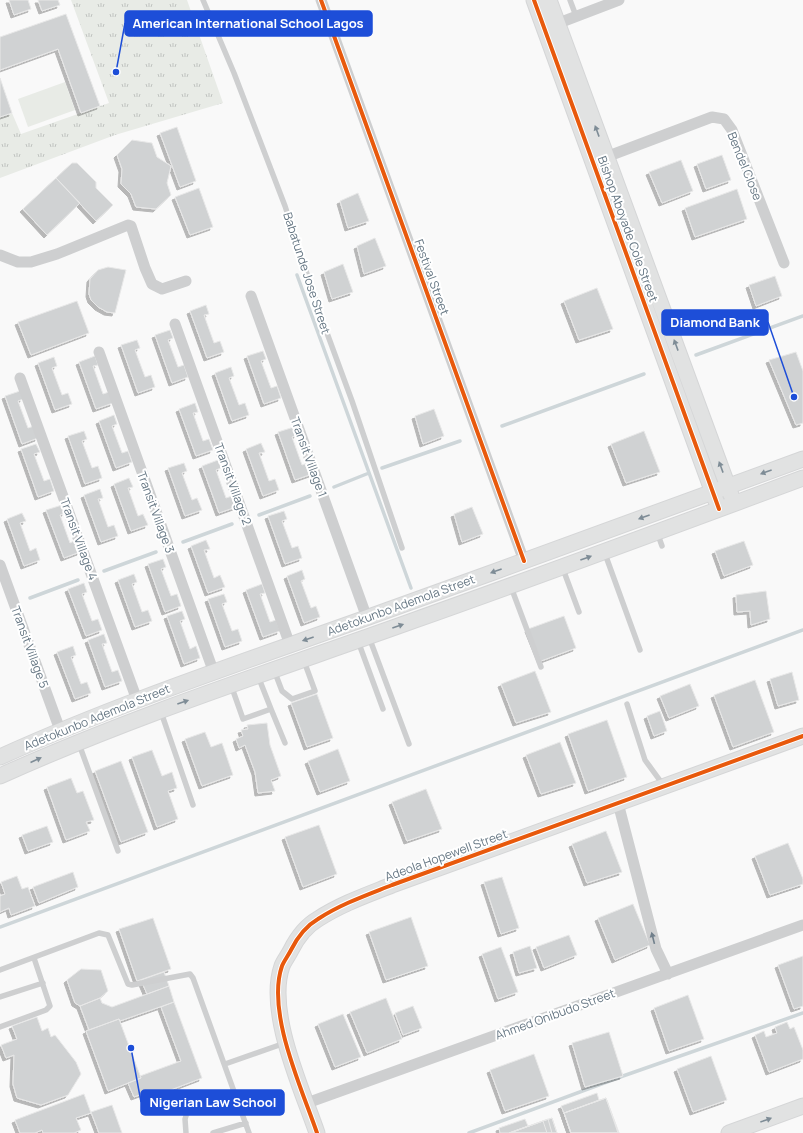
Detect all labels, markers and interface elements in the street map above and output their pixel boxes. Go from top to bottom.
callout: American International School Lagos [125,11,372,36]
text: American International School Lagos [132,14,364,32]
one-way arrow [594,125,600,137]
street label: Bendel Close [724,129,766,203]
street label: Bishop Aboyade Cole Street [594,154,662,305]
street label: Babatunde Jose Street [279,210,335,336]
street label: Festival Street [410,237,454,318]
callout: Diamond Bank [662,310,768,335]
text: Diamond Bank [670,313,761,331]
one-way arrow [672,339,678,351]
street label: Transit Village 1 [287,415,331,499]
street label: Transit Village 2 [210,441,256,528]
one-way arrow [717,461,723,473]
street label: Transit Village 3 [133,469,179,555]
one-way arrow [760,469,772,475]
street label: Transit Village 4 [56,495,102,583]
one-way arrow [638,514,650,520]
one-way arrow [580,555,592,561]
one-way arrow [489,568,501,574]
street label: Adetokunbo Ademola Street [325,570,477,640]
street label: Transit Village 5 [7,604,53,690]
one-way arrow [392,623,404,629]
one-way arrow [301,636,313,642]
street label: Adetokunbo Ademola Street [21,680,173,754]
one-way arrow [177,699,189,705]
one-way arrow [30,757,41,763]
street label: Adeola Hopewell Street [382,825,510,885]
one-way arrow [650,932,656,944]
street label: Ahmed Onibudo Street [493,984,617,1044]
callout: Nigerian Law School [141,1090,284,1115]
text: Nigerian Law School [150,1093,276,1111]
one-way arrow [760,1116,772,1122]

